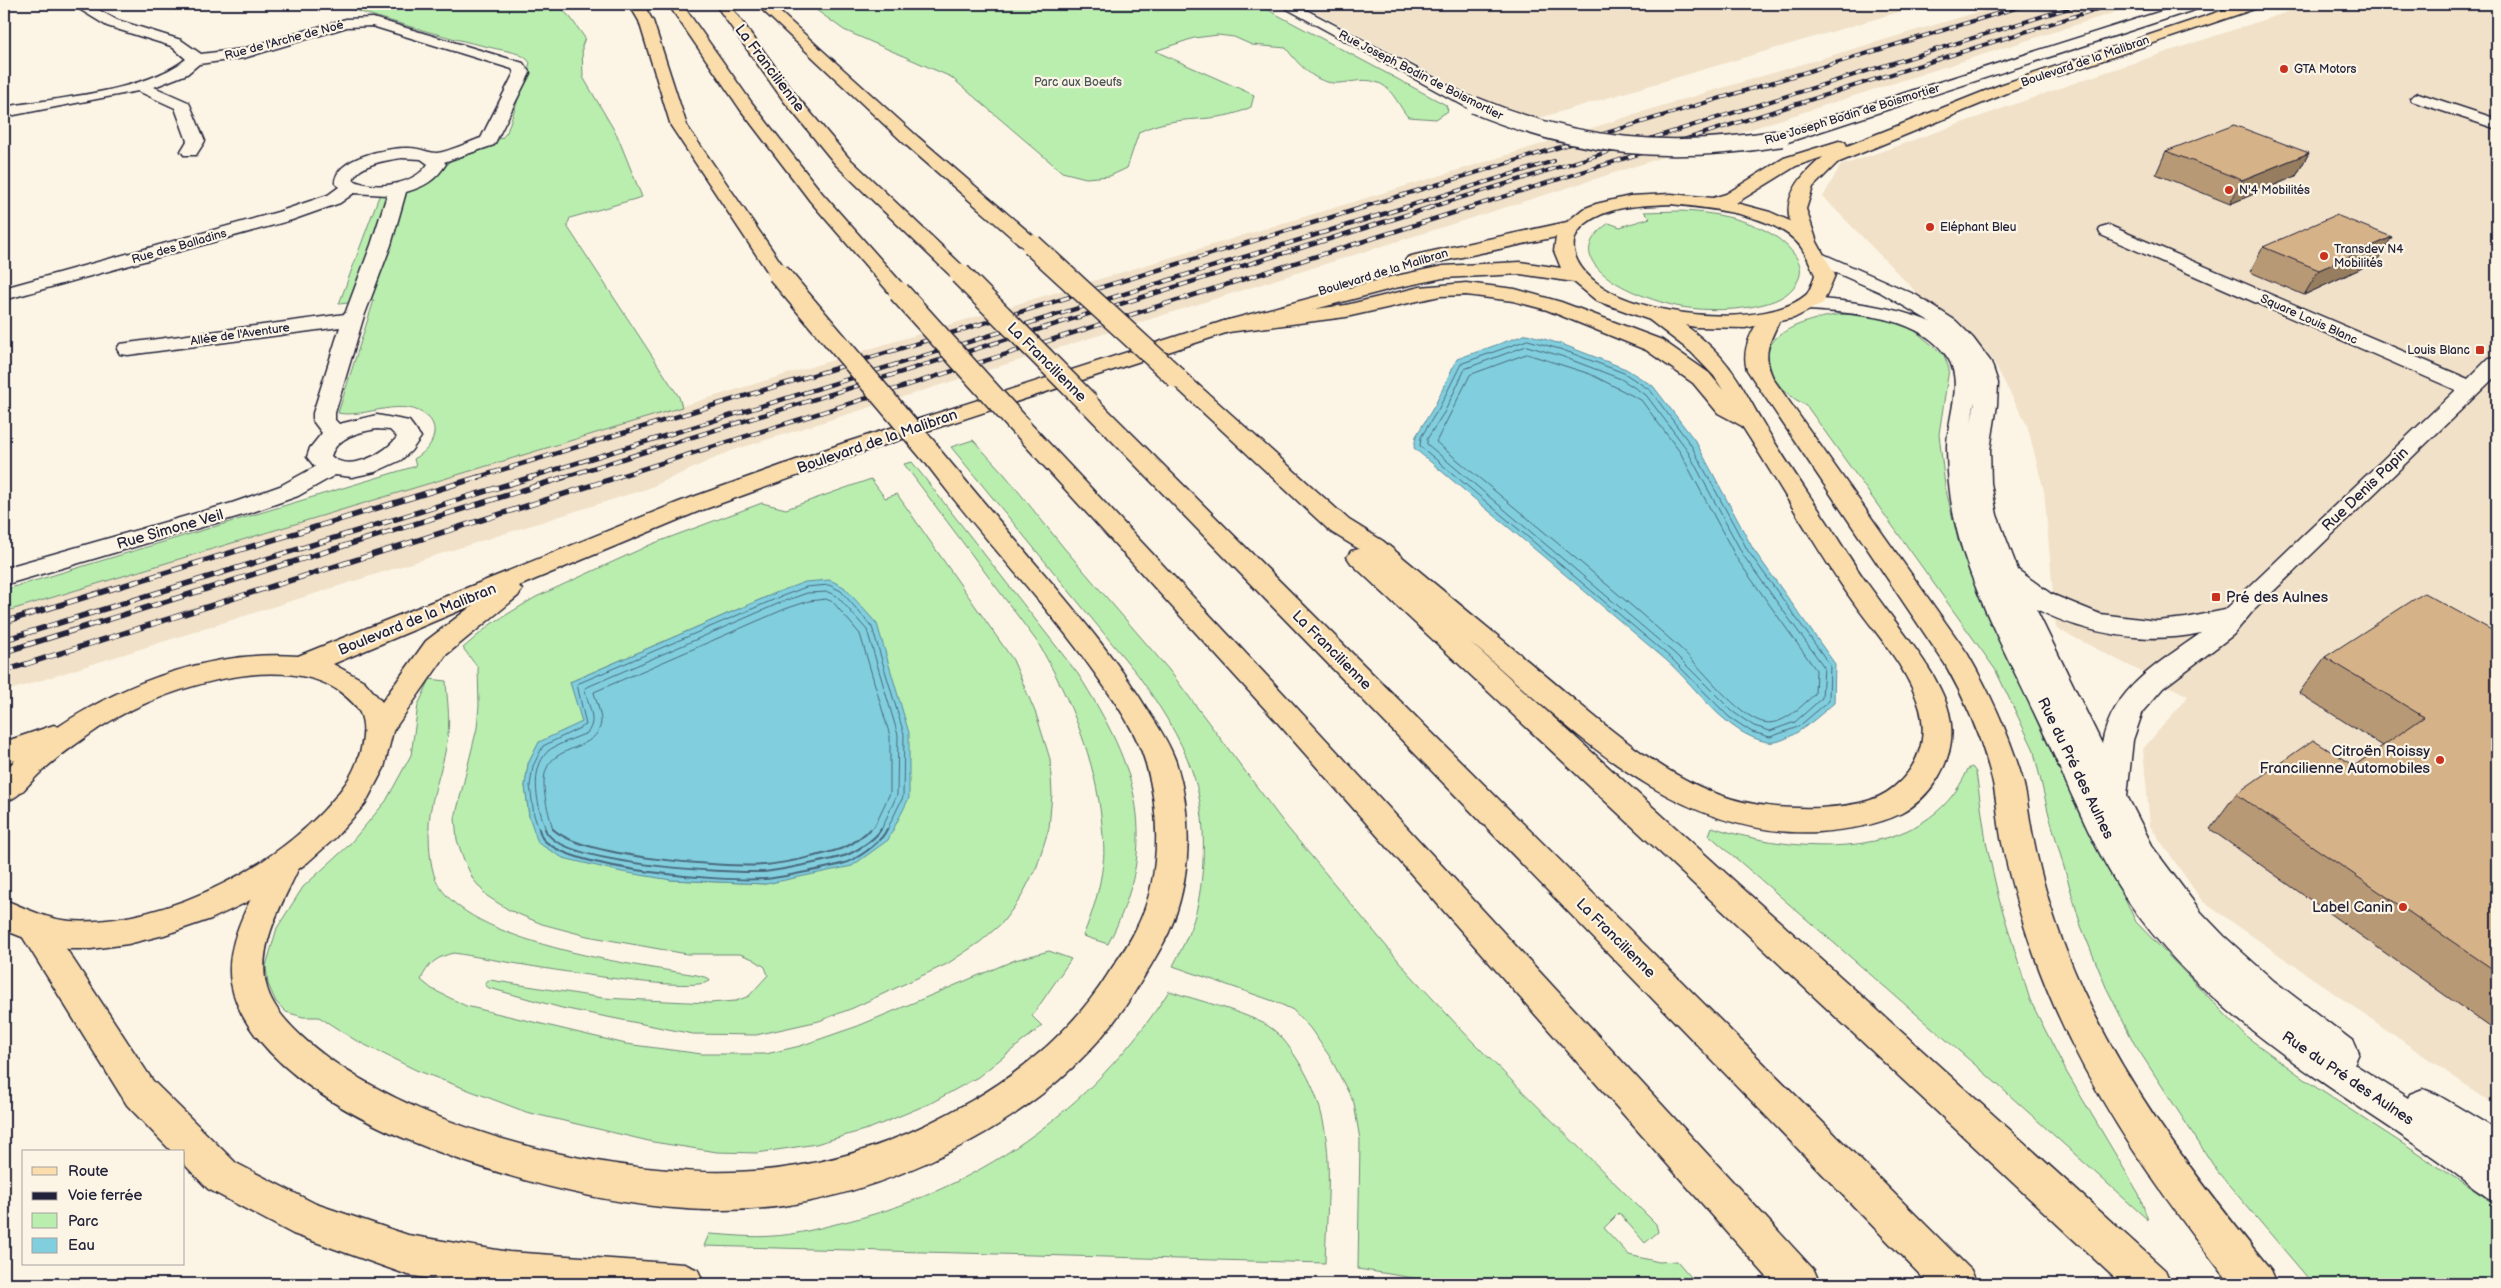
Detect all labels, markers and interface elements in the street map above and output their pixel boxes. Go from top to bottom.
street label: Rue de l'Arche de Noé [223,17,345,64]
street label: La Francilienne [730,21,809,116]
street label: Rue Joseph Bodin de Boismortier [1336,27,1506,124]
street label: Boulevard de la Malibran [2019,32,2152,91]
place label: GTA Motors [2294,62,2357,77]
marker: GTA Motors [2278,63,2290,75]
park label: Parc aux Boeufs [1034,75,1122,90]
street label: Rue Joseph Bodin de Boismortier [1763,80,1942,148]
place label: N'4 Mobilités [2239,183,2310,198]
marker: N'4 Mobilités [2223,184,2235,196]
place label: Eléphant Bleu [1940,220,2016,235]
marker: Eléphant Bleu [1924,221,1936,233]
street label: Rue des Balladins [130,226,228,267]
place label: Transdev N4 Mobilités [2334,242,2404,271]
street label: Boulevard de la Malibran [1317,246,1450,299]
marker: Transdev N4 Mobilités [2318,250,2330,262]
street label: Square Louis Blanc [2258,291,2360,348]
street label: La Francilienne [1003,319,1090,406]
street label: Allée de l'Aventure [189,320,291,349]
place label: Louis Blanc [2407,343,2470,358]
marker: Louis Blanc [2474,344,2486,356]
street label: Boulevard de la Malibran [794,405,960,478]
street label: Rue Denis Papin [2318,443,2413,535]
street label: Rue Simone Veil [115,505,226,554]
street label: Boulevard de la Malibran [336,579,499,660]
place label: Pré des Aulnes [2226,588,2329,607]
marker: Pré des Aulnes [2210,591,2222,603]
street label: La Francilienne [1288,607,1375,694]
street label: Rue du Pré des Aulnes [2033,694,2118,843]
place label: Citroën Roissy Francilienne Automobiles [2259,742,2431,778]
marker: Citroën Roissy Francilienne Automobiles [2434,754,2446,766]
street label: La Francilienne [1572,895,1659,982]
place label: Label Canin [2312,898,2393,917]
marker: Label Canin [2397,901,2409,913]
street label: Rue du Pré des Aulnes [2278,1027,2418,1130]
legend [22,1150,185,1266]
text: Route [68,1162,109,1181]
text: Voie ferrée [68,1186,143,1205]
text: Parc [68,1212,98,1231]
text: Eau [68,1236,95,1255]

